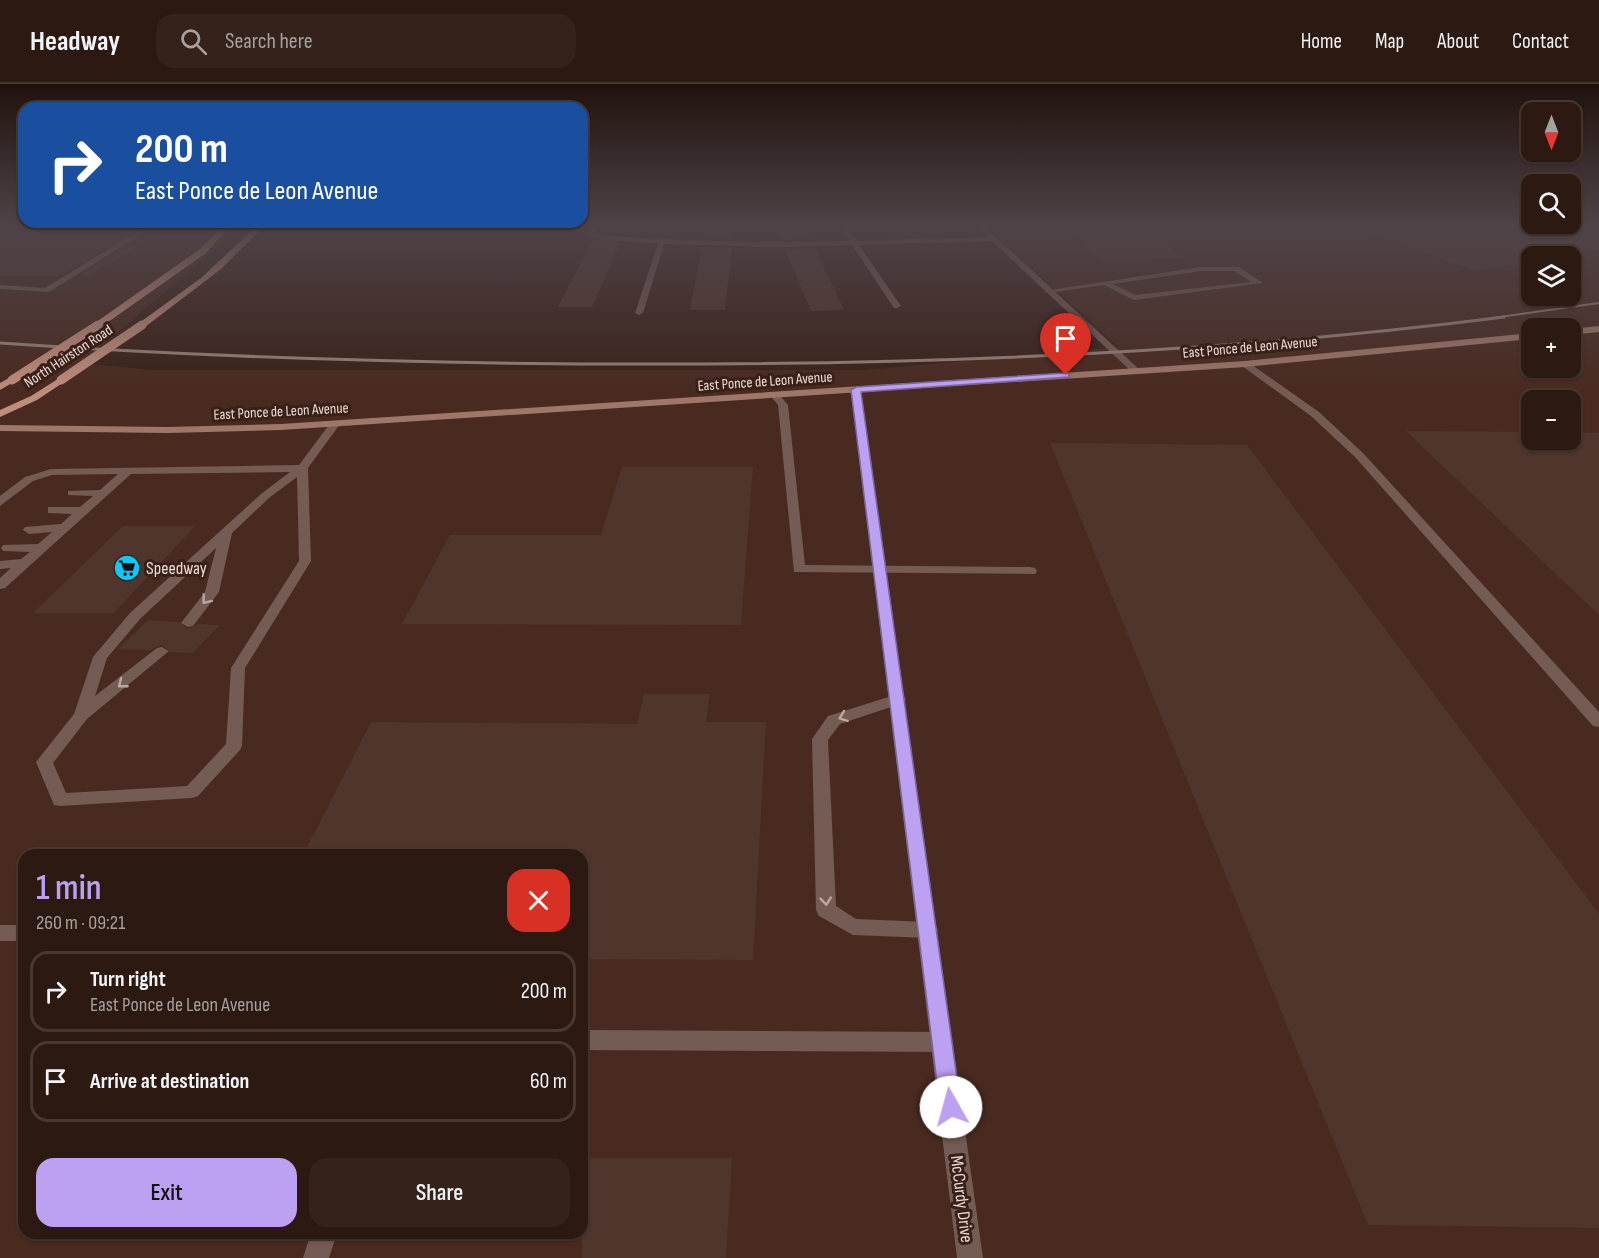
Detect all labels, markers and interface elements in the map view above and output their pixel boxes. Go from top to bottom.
search box [156,14,576,68]
text: Headway [30,25,120,58]
icon: search [177,25,210,58]
text: Search here [225,28,312,55]
text: Home [1301,29,1342,54]
text: Map [1375,29,1404,54]
text: About [1437,29,1479,54]
text: Contact [1512,29,1569,54]
north arrow [1521,102,1581,162]
map controls [1521,102,1581,450]
text: 200 m [135,124,228,175]
icon: right [36,126,114,204]
button: search [1521,174,1581,234]
text: East Ponce de Leon Avenue [135,175,378,207]
button: layers [1521,246,1581,306]
pin [1040,313,1091,375]
button: + [1521,318,1581,378]
street label: North Hairston Road [20,321,116,392]
icon: arrive [1049,322,1082,355]
street label: East Ponce de Leon Avenue [1182,332,1318,363]
street label: East Ponce de Leon Avenue [697,367,833,396]
button: − [1521,390,1581,450]
street label: East Ponce de Leon Avenue [213,398,349,425]
supermarket icon: Speedway [112,553,142,583]
place label: Speedway [146,558,207,579]
one-way arrow [202,593,213,604]
one-way arrow [117,676,128,687]
one-way arrow [838,710,849,723]
text: 1 min [36,867,101,910]
button: close [507,869,570,932]
one-way arrow [819,896,832,905]
text: 260 m · 09:21 [36,911,125,935]
text: Turn right [90,966,166,993]
icon: right [39,975,72,1008]
text: 200 m [521,978,567,1005]
text: East Ponce de Leon Avenue [90,993,270,1017]
icon: arrive [39,1065,72,1098]
text: Arrive at destination [90,1068,249,1095]
text: 60 m [530,1068,567,1095]
position arrow [919,1075,983,1139]
street label: McCurdy Drive [946,1154,977,1244]
button: Exit [36,1158,297,1227]
button: Share [309,1158,570,1227]

